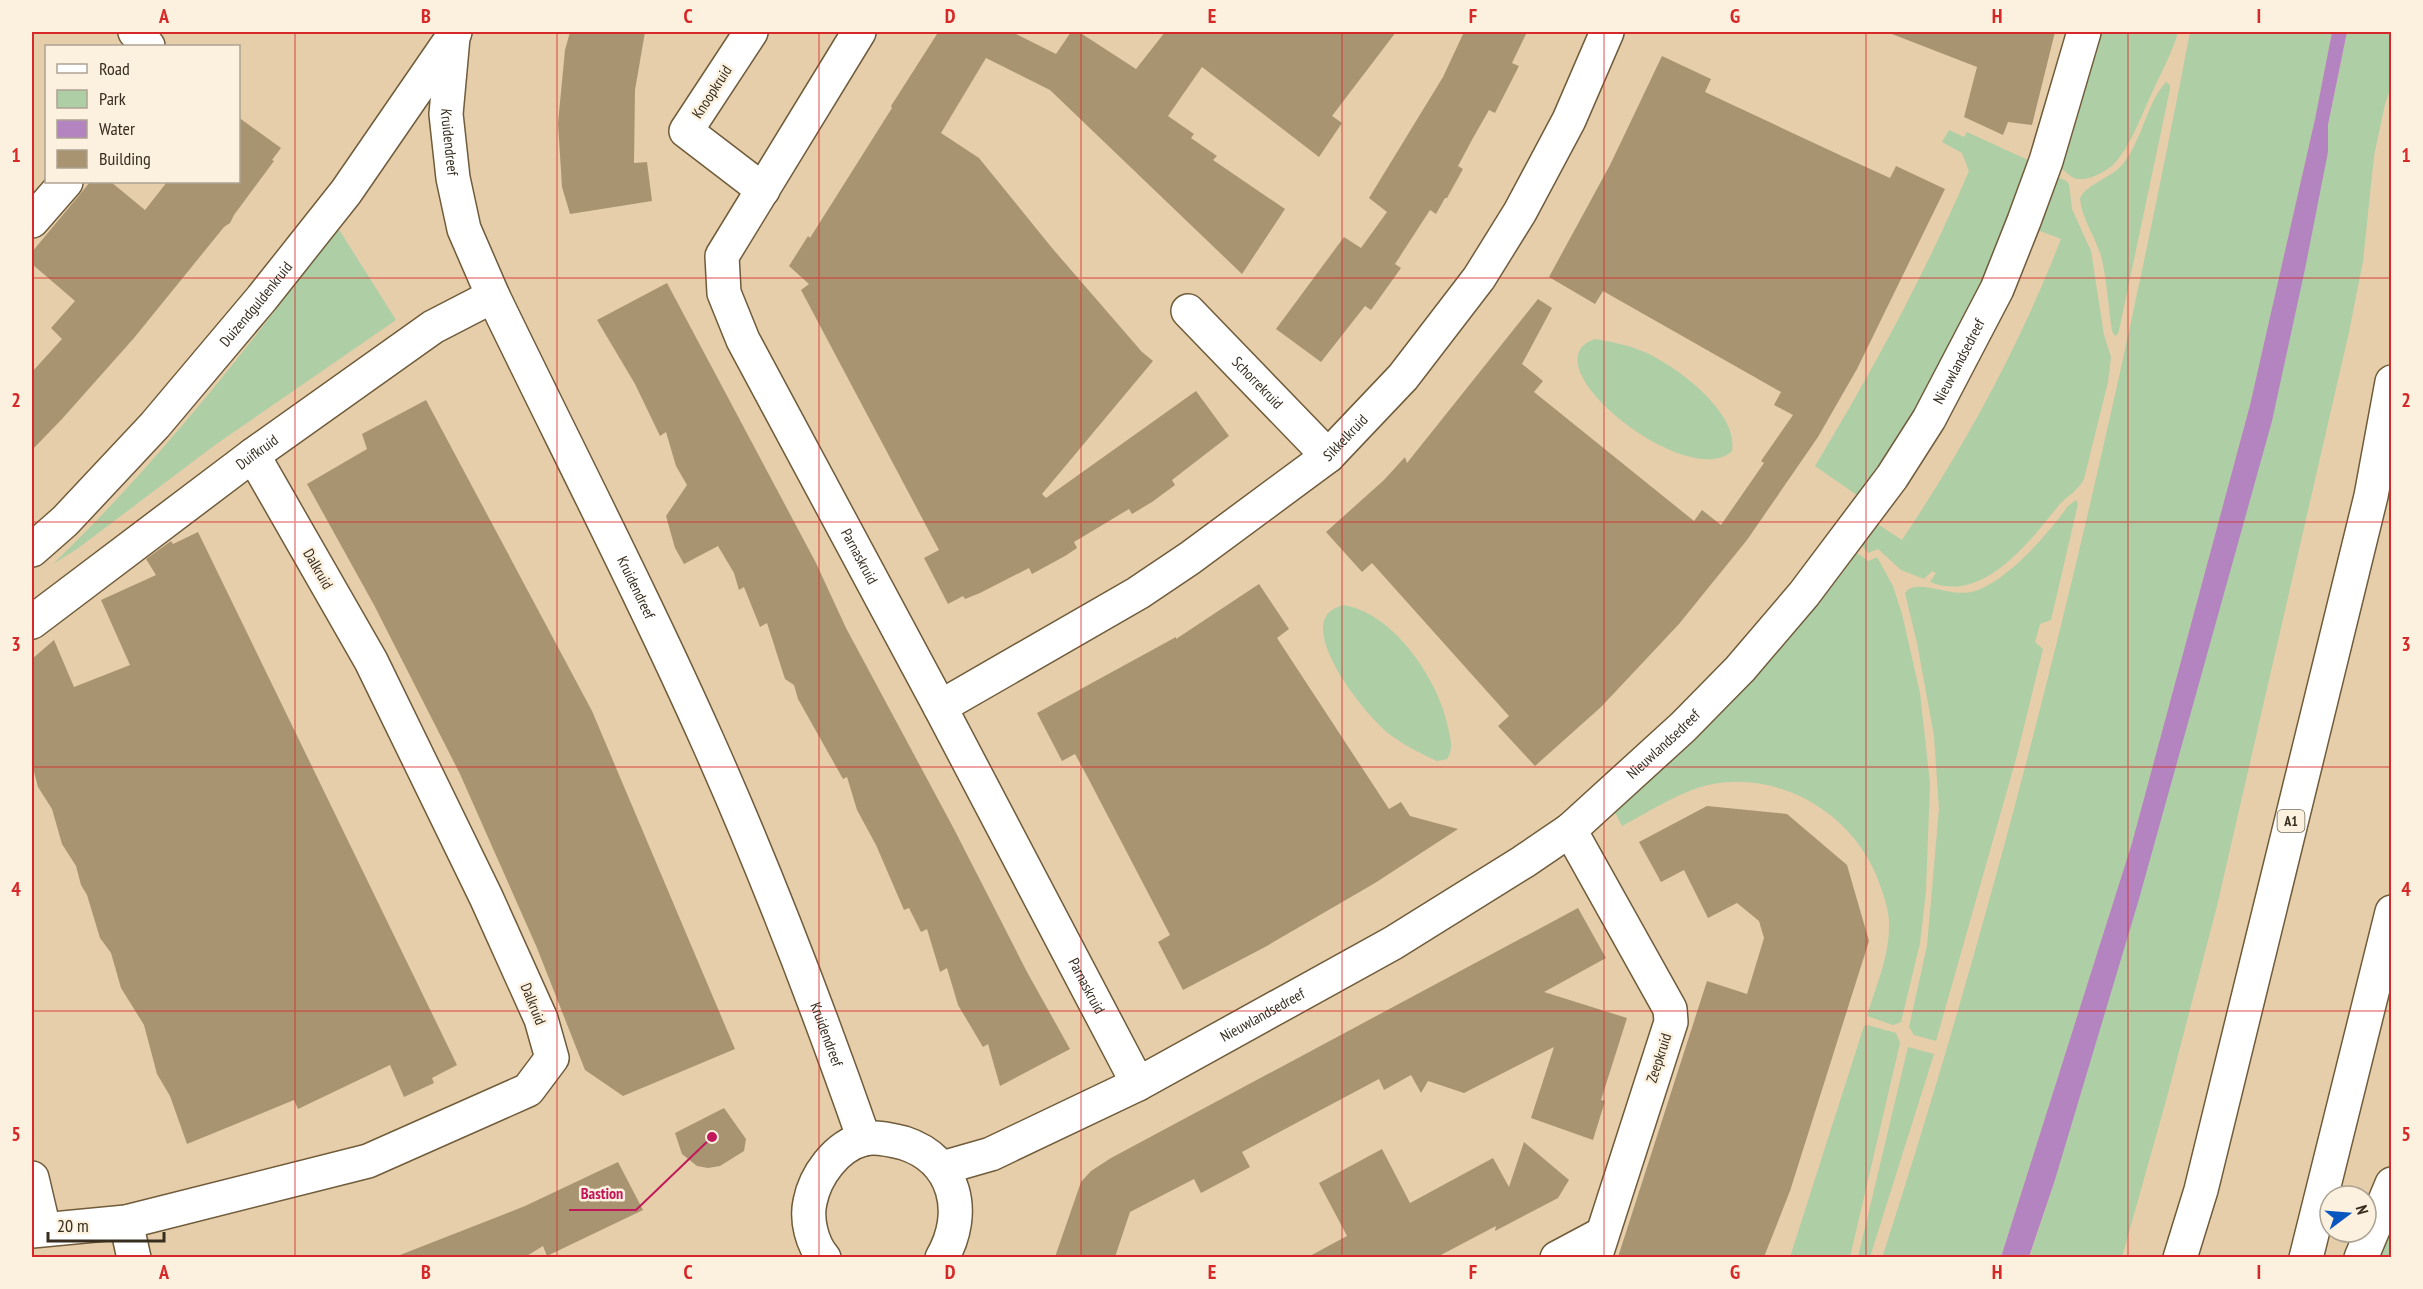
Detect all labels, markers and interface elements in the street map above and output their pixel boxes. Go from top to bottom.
text: A [158,3,170,29]
text: B [421,3,431,29]
text: C [683,3,693,29]
text: D [945,3,956,29]
text: E [1208,3,1216,29]
text: F [1469,3,1477,29]
text: G [1730,3,1740,29]
text: H [1992,3,2002,29]
text: I [2257,3,2261,29]
legend [45,45,240,183]
text: Road [99,57,130,80]
street label: Knoopkruid [687,62,736,122]
text: Park [99,87,126,110]
street label: Kruidendreef [437,108,463,178]
text: Water [99,117,135,140]
text: 1 [11,142,21,168]
text: 1 [2401,142,2411,168]
text: Building [99,147,151,170]
street label: Duizendguldenkruid [215,258,296,350]
street label: Nieuwlandsedreef [1928,314,1989,407]
street label: Schorrekruid [1228,352,1287,413]
text: 2 [11,387,21,413]
text: 2 [2401,387,2411,413]
street label: Sikkelkruid [1319,410,1372,465]
street label: Duifkruid [232,430,282,474]
street label: Parnaskruid [837,525,882,587]
street label: Dalkruid [299,545,338,592]
street label: Kruidendreef [613,553,660,623]
text: 3 [11,631,21,657]
text: 3 [2401,631,2411,657]
street label: Nieuwlandsedreef [1622,704,1705,783]
road number: A1 [2278,810,2304,832]
text: 4 [11,876,21,902]
text: 4 [2401,876,2411,902]
street label: Parnaskruid [1065,955,1109,1017]
street label: Dalkruid [516,980,550,1028]
street label: Nieuwlandsedreef [1217,983,1309,1046]
street label: Kruidendreef [806,1000,848,1070]
street label: Zeepkruid [1642,1031,1675,1085]
text: 5 [11,1121,21,1147]
text: 5 [2401,1121,2411,1147]
callout: Bastion [569,1176,636,1210]
text: Bastion [581,1183,623,1203]
north arrow [2318,1184,2378,1244]
text: N [2352,1203,2373,1217]
scale bar [48,1205,164,1243]
text: 20 m [57,1214,89,1237]
text: A [158,1259,170,1285]
text: B [421,1259,431,1285]
text: C [683,1259,693,1285]
text: D [945,1259,956,1285]
text: E [1208,1259,1216,1285]
text: F [1469,1259,1477,1285]
text: G [1730,1259,1740,1285]
text: H [1992,1259,2002,1285]
text: I [2257,1259,2261,1285]

